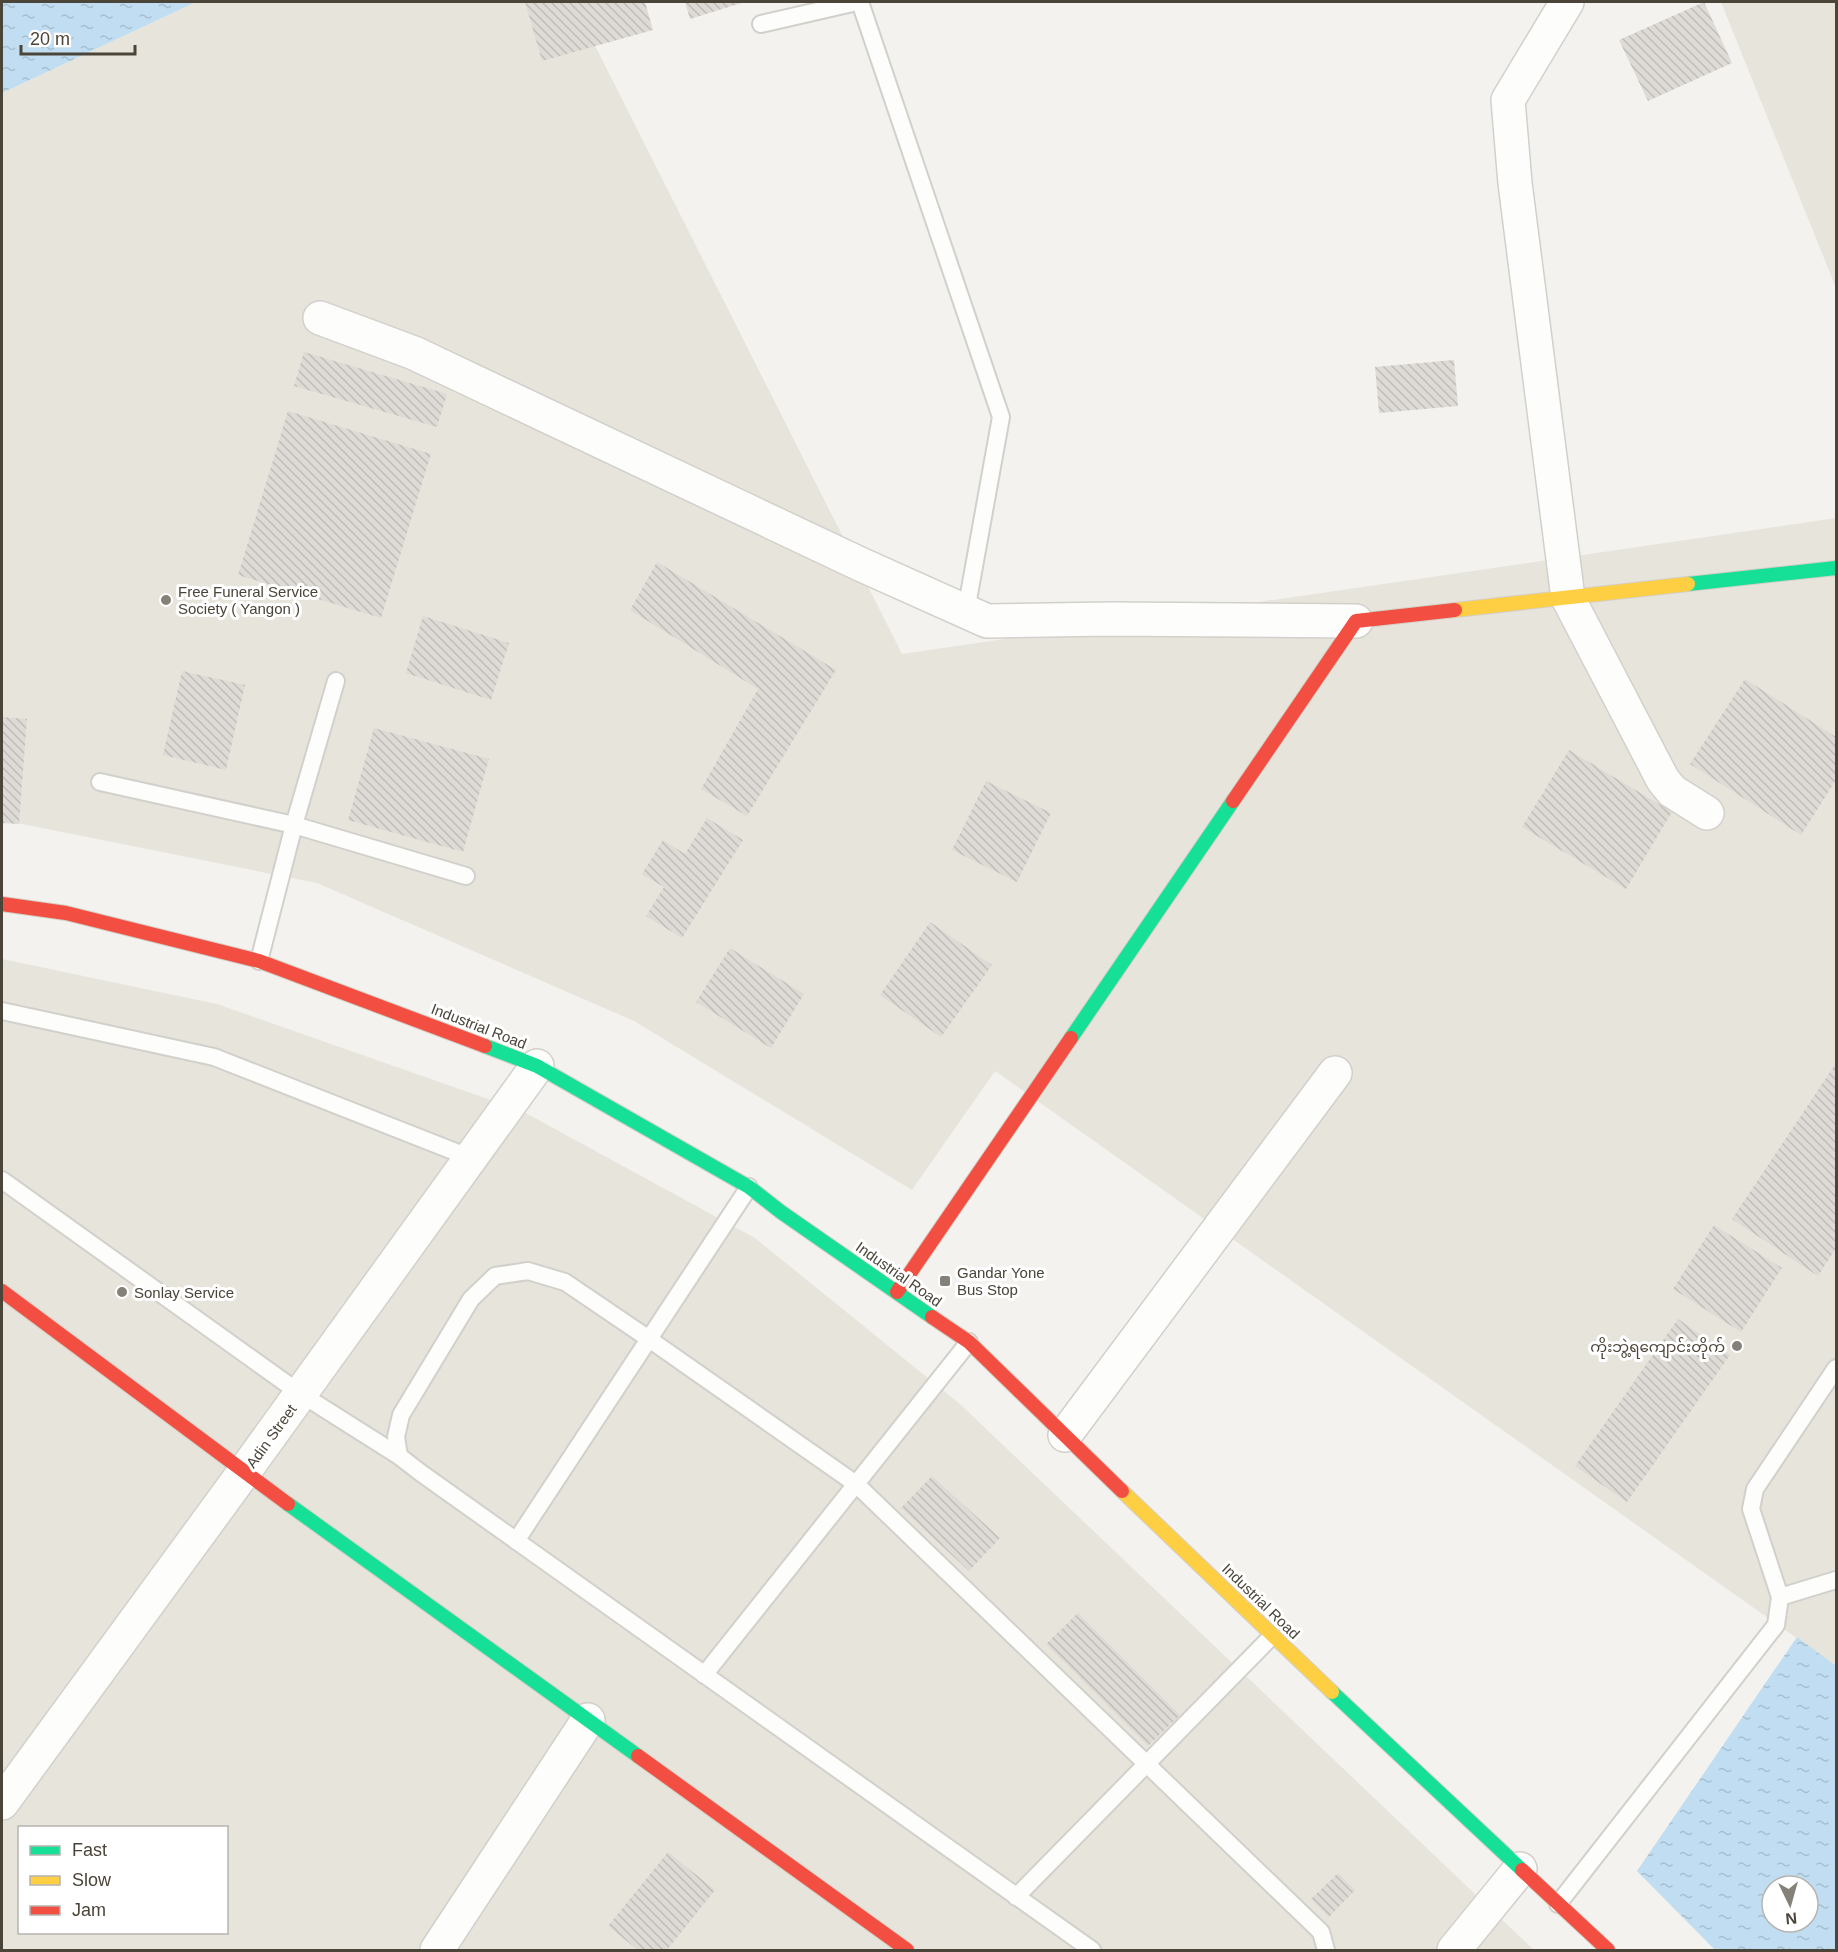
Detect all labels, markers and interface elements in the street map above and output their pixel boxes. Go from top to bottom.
scale bar [21,18,135,56]
text: 20 m [30,29,70,49]
place label: Free Funeral Service Society ( Yangon ) [178,583,318,617]
marker: Free Funeral Service Society ( Yangon ) [159,593,173,607]
street label: Industrial Road [429,1000,529,1052]
street label: Industrial Road [853,1238,945,1310]
place label: Gandar Yone Bus Stop [957,1264,1045,1298]
marker: Gandar Yone Bus Stop [938,1274,952,1288]
place label: Sonlay Service [134,1284,234,1301]
marker: Sonlay Service [115,1285,129,1299]
place label: ကိုးဘွဲ့ရကျောင်းတိုက် [1590,1337,1725,1359]
marker: ကိုးဘွဲ့ရကျောင်းတိုက် [1730,1339,1744,1353]
street label: Adin Street [242,1400,300,1471]
street label: Industrial Road [1219,1560,1303,1642]
legend [18,1826,228,1934]
text: Fast [72,1840,107,1860]
text: Slow [72,1870,112,1890]
north arrow [1760,1874,1820,1934]
text: Jam [72,1900,106,1920]
text: N [1785,1909,1798,1927]

